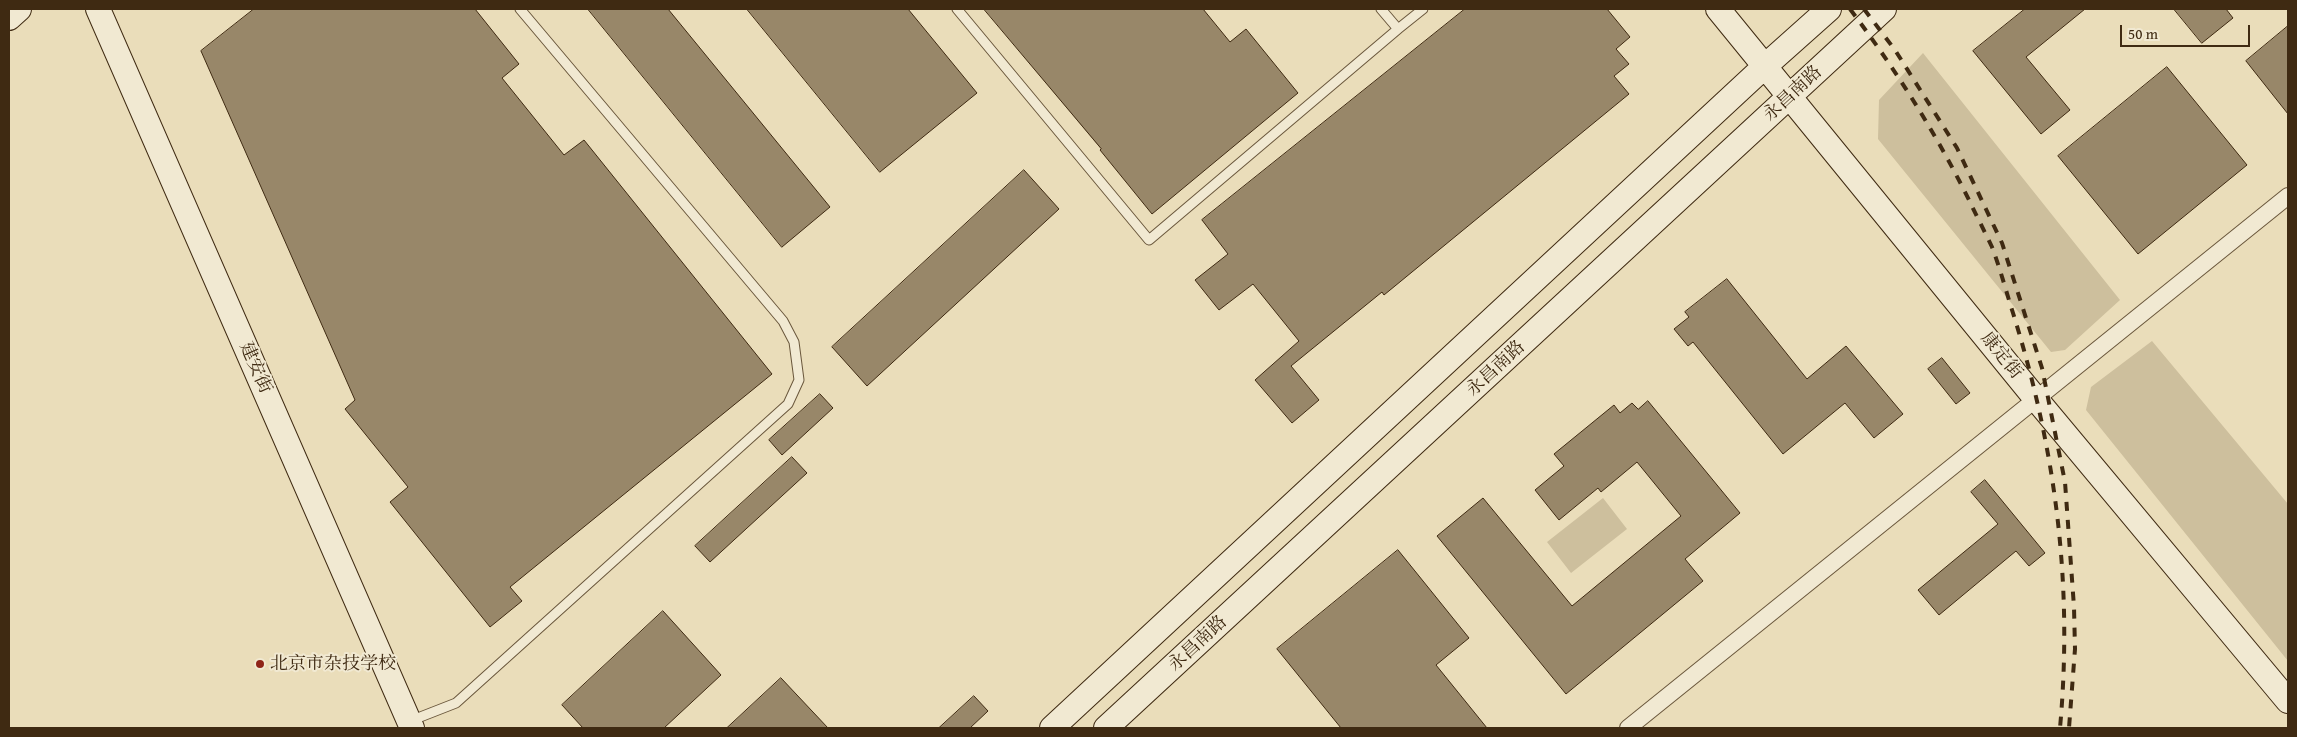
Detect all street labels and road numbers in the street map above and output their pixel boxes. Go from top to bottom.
street label: 永昌南路 [1759,62,1827,126]
street label: 康定街 [1976,328,2026,384]
street label: 永昌南路 [1462,337,1530,401]
street label: 建安街 [234,339,276,397]
street label: 永昌南路 [1164,612,1232,676]

